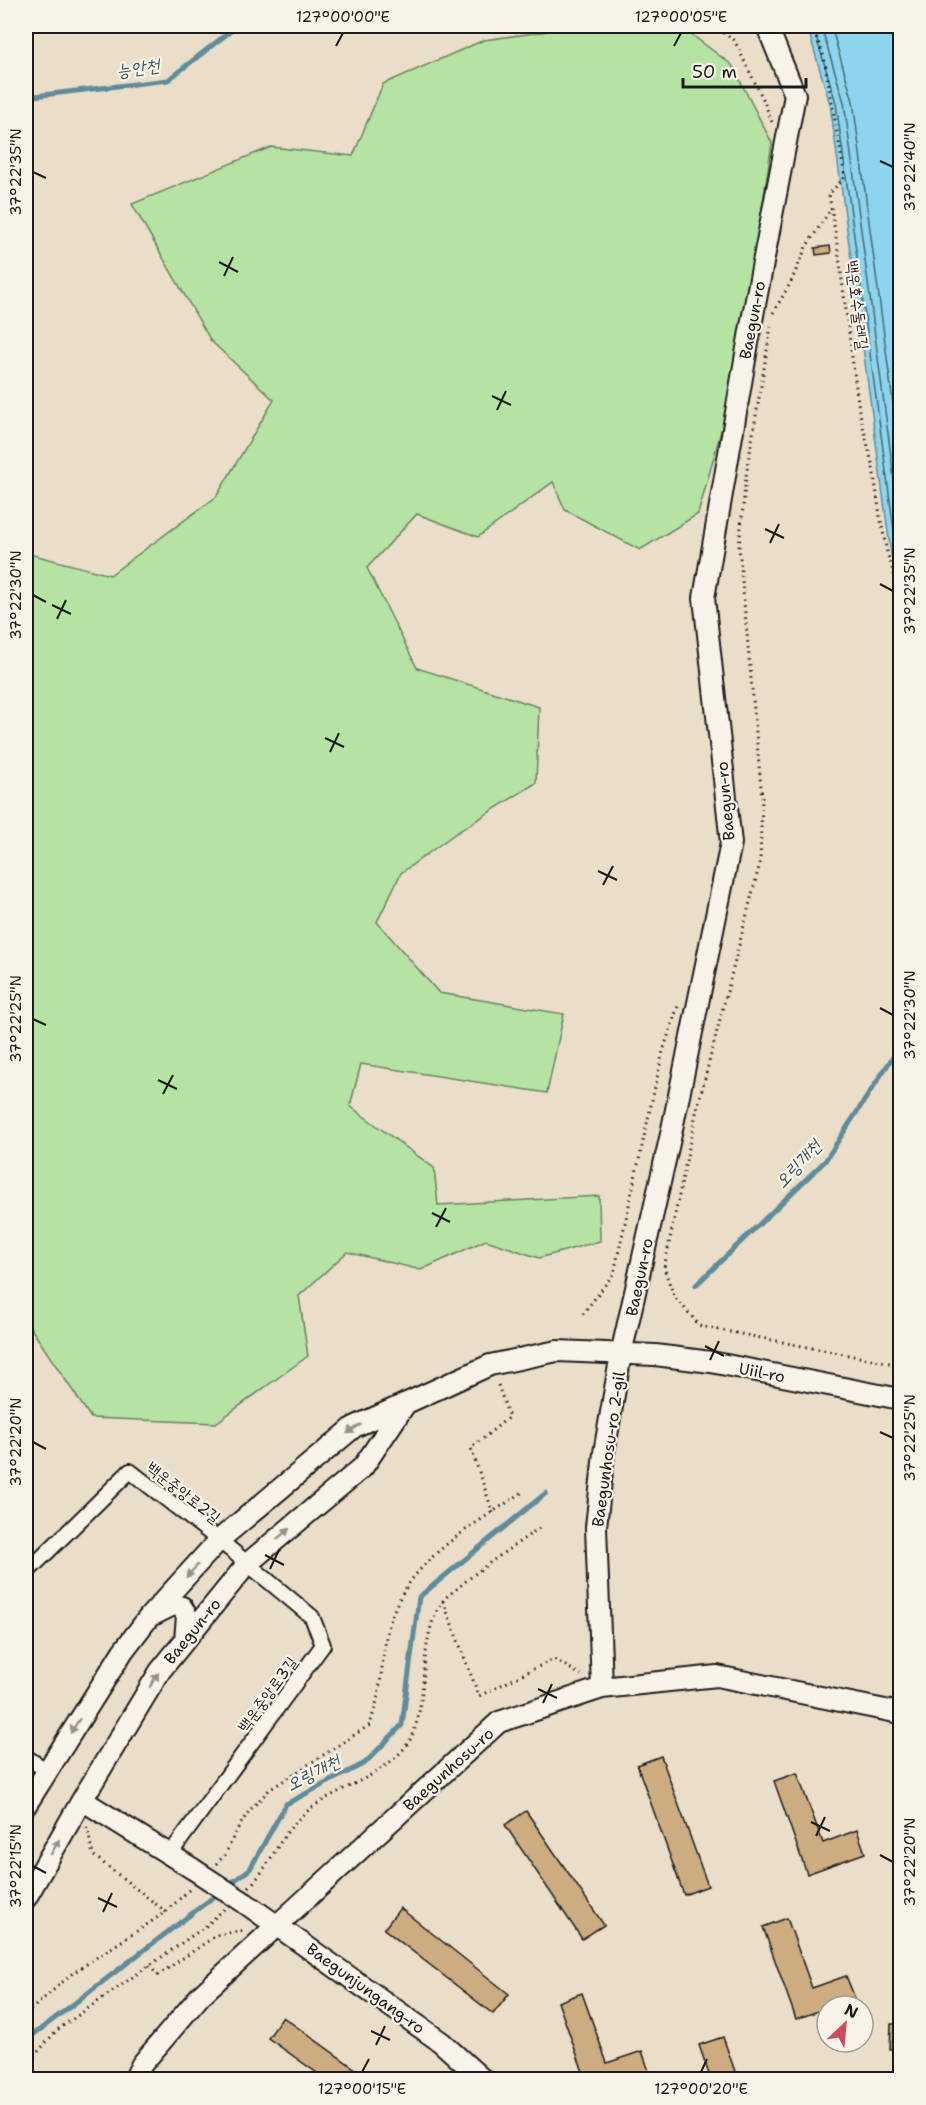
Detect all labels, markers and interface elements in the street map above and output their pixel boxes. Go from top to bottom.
text: 127°00'00"E [296,7,390,27]
text: 127°00'05"E [635,7,727,27]
scale bar [683,51,806,89]
water label: 능안천 [115,53,163,83]
text: 50 m [692,60,737,84]
text: 37°22'40"N [900,122,920,212]
text: 37°22'35"N [6,128,26,216]
street label: 백운호수둘레길 [842,259,873,351]
street label: Baegun-ro [735,279,770,361]
text: 37°22'35"N [900,547,920,635]
text: 37°22'30"N [6,550,26,640]
street label: Baegun-ro [712,761,739,841]
text: 37°22'30"N [900,970,920,1060]
text: 37°22'25"N [6,975,26,1063]
water label: 오링개천 [769,1134,828,1193]
street label: Baegun-ro [621,1236,658,1318]
street label: Uiil-ro [737,1358,787,1387]
street label: Baegunhosu-ro 2-gil [587,1370,630,1528]
text: 37°22'25"N [900,1394,920,1482]
text: 37°22'20"N [6,1397,26,1487]
one-way arrow [345,1423,362,1434]
street label: 백운중앙로2길 [142,1457,225,1528]
one-way arrow [275,1528,290,1541]
one-way arrow [185,1563,199,1578]
street label: Baegun-ro [159,1594,225,1669]
street label: 백운중앙로3길 [233,1652,302,1736]
one-way arrow [149,1672,160,1688]
one-way arrow [69,1718,80,1734]
street label: Baegunhosu-ro [398,1723,498,1816]
water label: 오링개천 [282,1748,346,1797]
text: 37°22'20"N [900,1817,920,1907]
text: 37°22'15"N [6,1824,26,1908]
one-way arrow [49,1839,60,1855]
street label: Baegunjungang-ro [302,1938,429,2038]
north arrow [815,1994,875,2054]
text: N [841,1999,862,2023]
text: 127°00'15"E [318,2079,406,2099]
text: 127°00'20"E [654,2079,748,2099]

